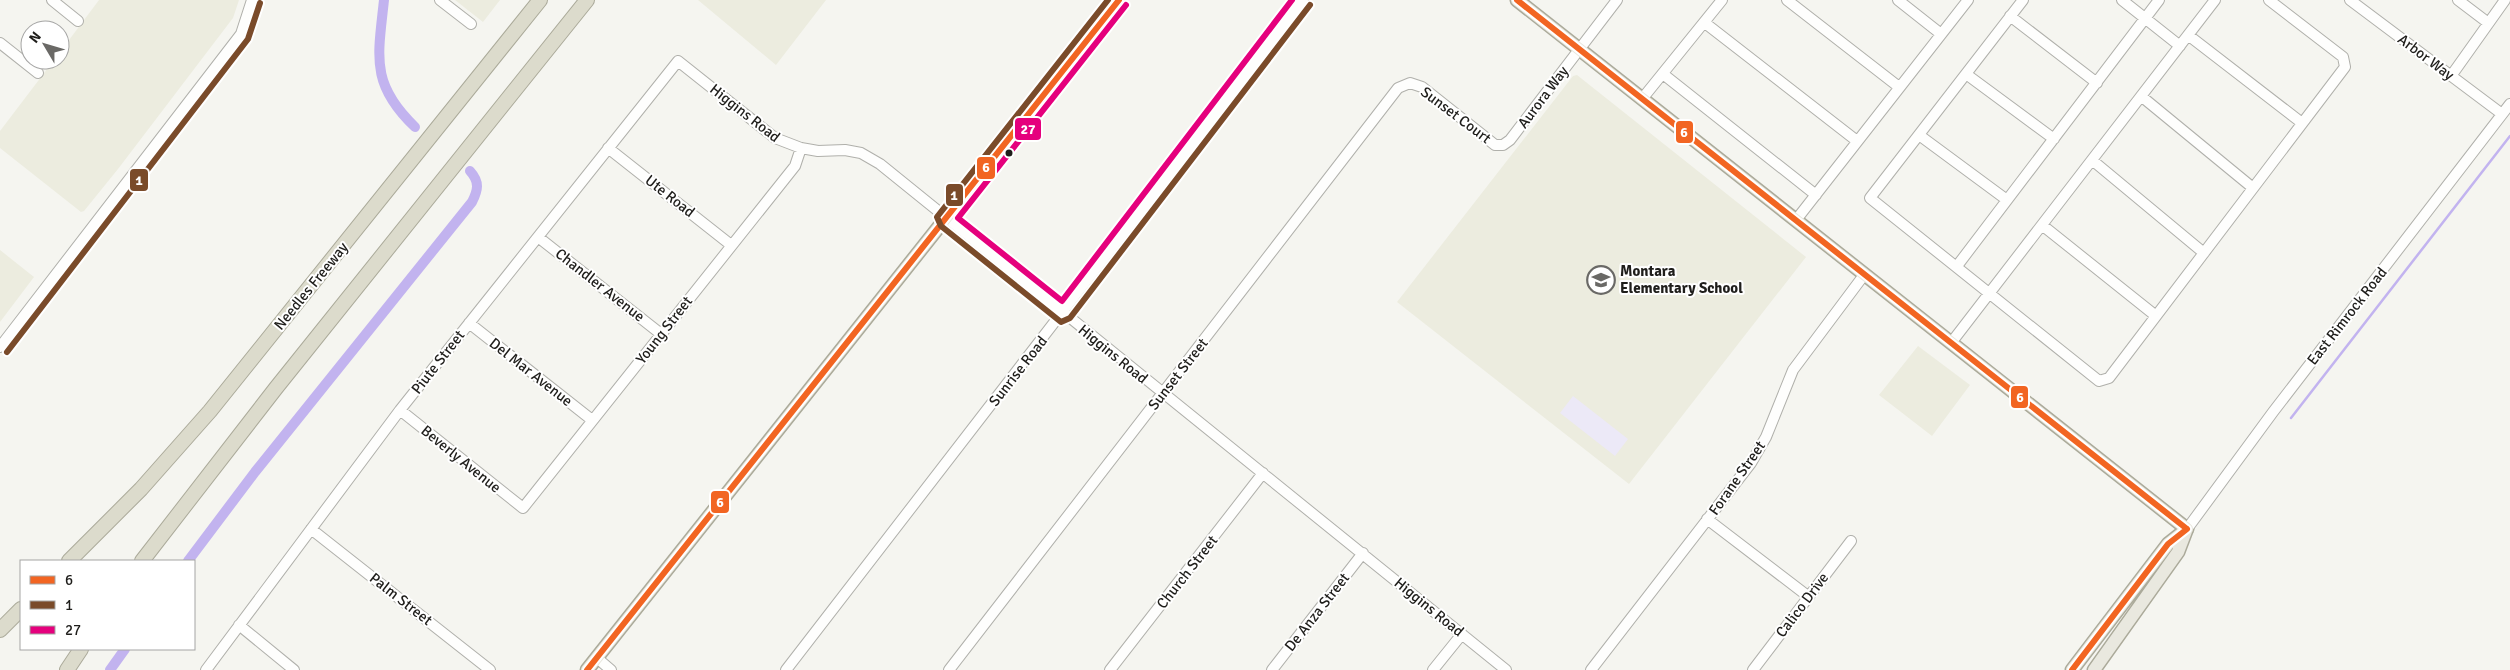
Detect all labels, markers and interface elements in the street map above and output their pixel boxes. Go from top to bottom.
north arrow [20,20,70,70]
text: N [25,28,45,46]
street label: Arbor Way [2394,30,2458,84]
street label: Aurora Way [1514,62,1572,132]
street label: Higgins Road [706,80,784,146]
street label: Sunset Court [1417,83,1495,147]
line badge: 27 [1014,117,1042,141]
line badge: 6 [1675,120,1694,144]
text: 27 [1020,121,1036,138]
text: 6 [1680,124,1688,141]
unlabelled marker [1004,148,1014,158]
line badge: 6 [976,156,996,180]
text: 6 [982,159,990,176]
line badge: 1 [129,168,149,192]
street label: Ute Road [642,171,698,221]
text: 1 [135,172,143,189]
line badge: 1 [945,183,964,207]
text: 1 [950,187,958,204]
street label: Needles Freeway [270,239,352,333]
street label: Chandler Avenue [552,245,648,325]
place label: Montara Elementary School [1620,262,1743,297]
street label: East Rimrock Road [2303,263,2391,368]
school or university icon: Montara Elementary School [1586,265,1616,295]
street label: Young Street [632,292,696,368]
street label: Higgins Road [1075,321,1151,388]
street label: Piute Street [408,327,468,397]
street label: Sunrise Road [985,332,1051,410]
street label: Del Mar Avenue [486,334,576,410]
street label: Sunset Street [1144,334,1212,414]
line badge: 6 [2010,385,2029,409]
text: 6 [2016,389,2024,406]
street label: Beverly Avenue [417,421,505,497]
street label: Forane Street [1705,437,1769,519]
line badge: 6 [710,490,730,514]
text: 6 [716,494,724,511]
street label: Church Street [1153,532,1221,612]
legend [20,560,195,650]
street label: Palm Street [366,569,436,629]
street label: De Anza Street [1281,569,1353,655]
street label: Calico Drive [1772,569,1832,641]
text: 6 [65,571,73,589]
street label: Higgins Road [1391,574,1467,641]
text: 1 [65,596,73,614]
text: 27 [65,621,81,639]

